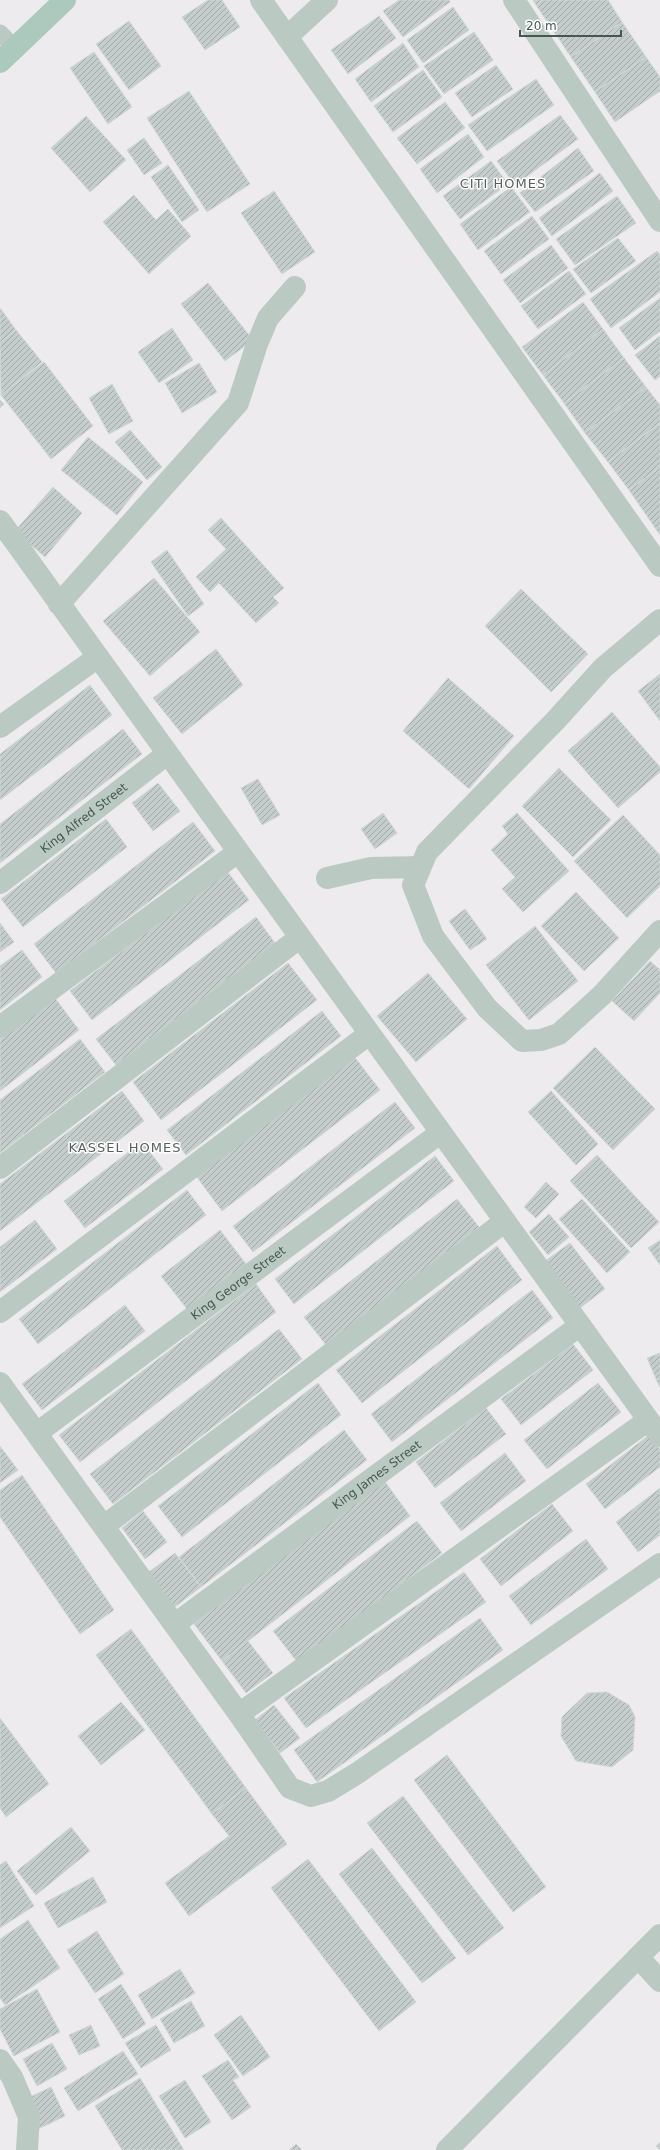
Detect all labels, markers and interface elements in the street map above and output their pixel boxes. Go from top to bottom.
scale bar [520,12,621,38]
text: 20 m [526,19,557,33]
district label: CITI HOMES [460,176,546,191]
street label: King Alfred Street [38,780,130,856]
district label: KASSEL HOMES [69,1140,181,1155]
street label: King George Street [188,1243,289,1323]
street label: King James Street [330,1437,424,1512]

